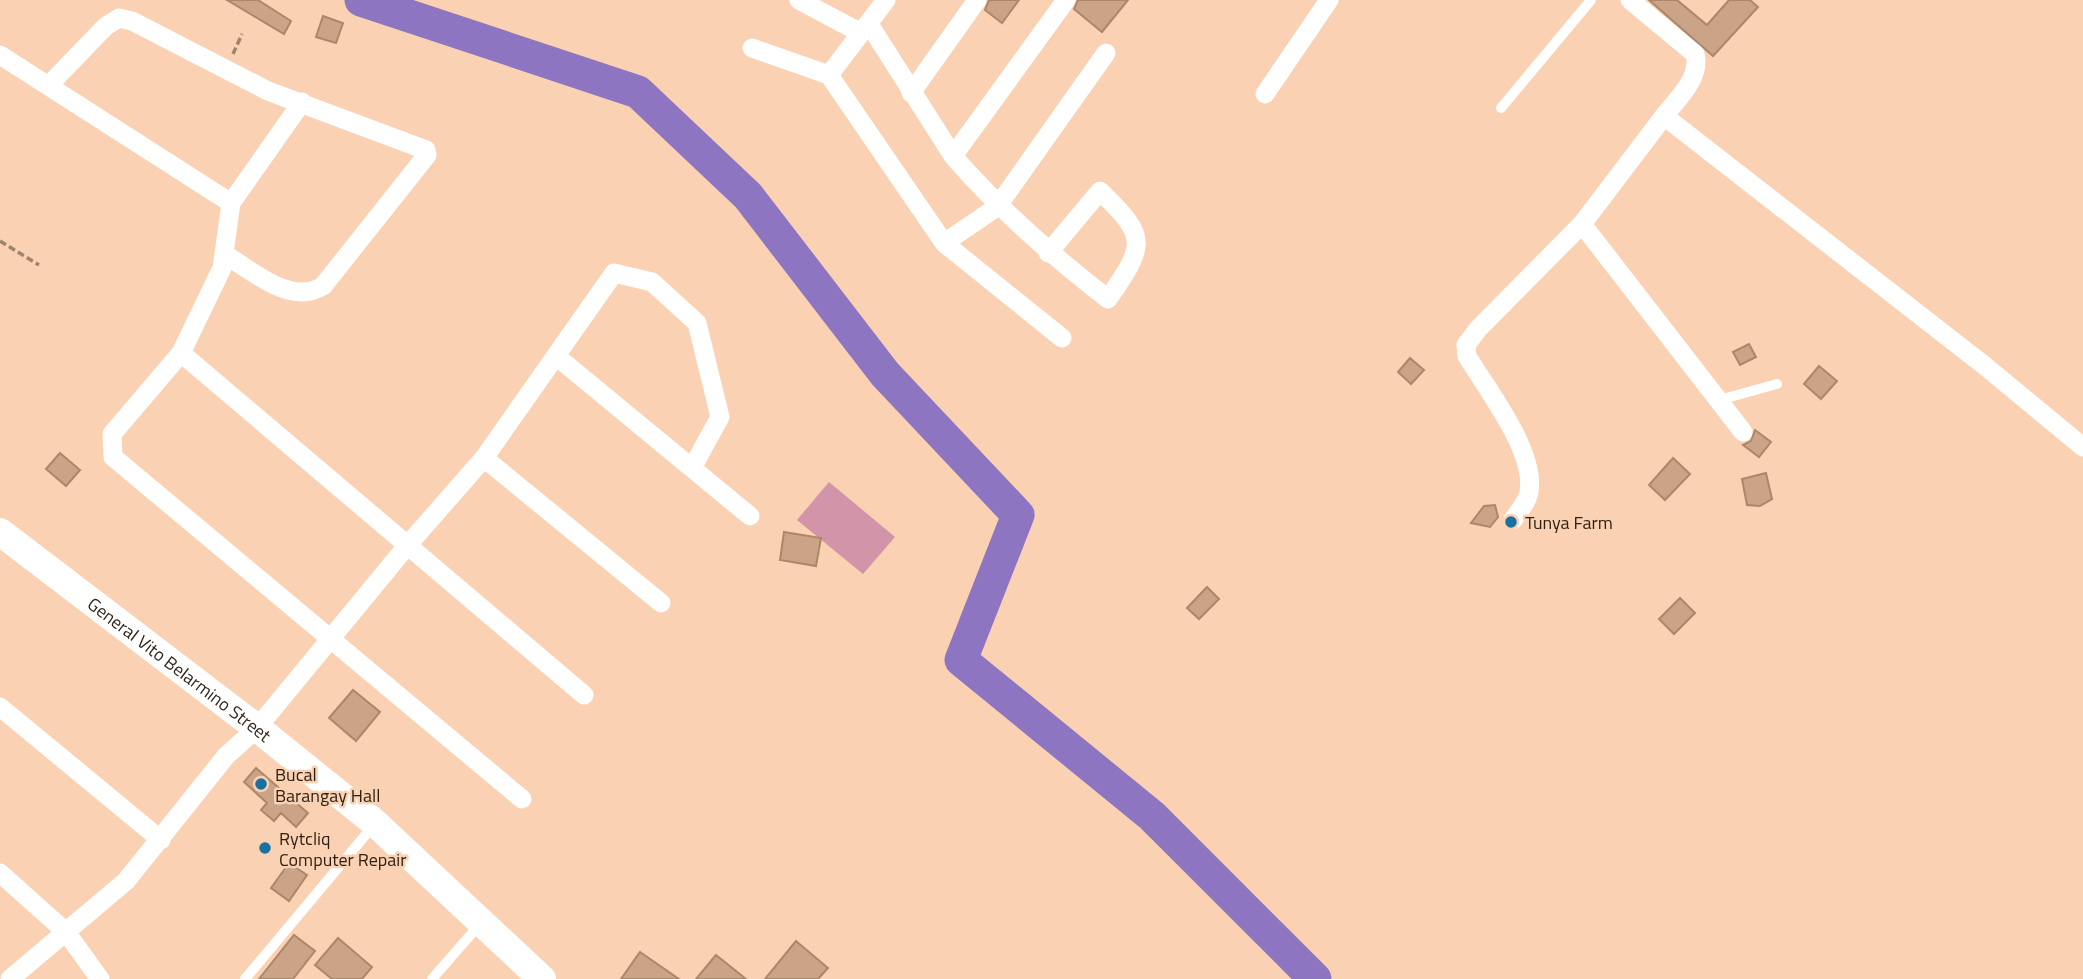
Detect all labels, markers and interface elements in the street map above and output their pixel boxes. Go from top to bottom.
place label: Tunya Farm [1525,509,1613,536]
marker: Tunya Farm [1503,514,1519,530]
street label: General Vito Belarmino Street [82,590,278,748]
place label: Bucal Barangay Hall [275,761,380,809]
marker: Bucal Barangay Hall [253,776,269,792]
place label: Rytcliq Computer Repair [279,825,407,873]
marker: Rytcliq Computer Repair [257,840,273,856]

